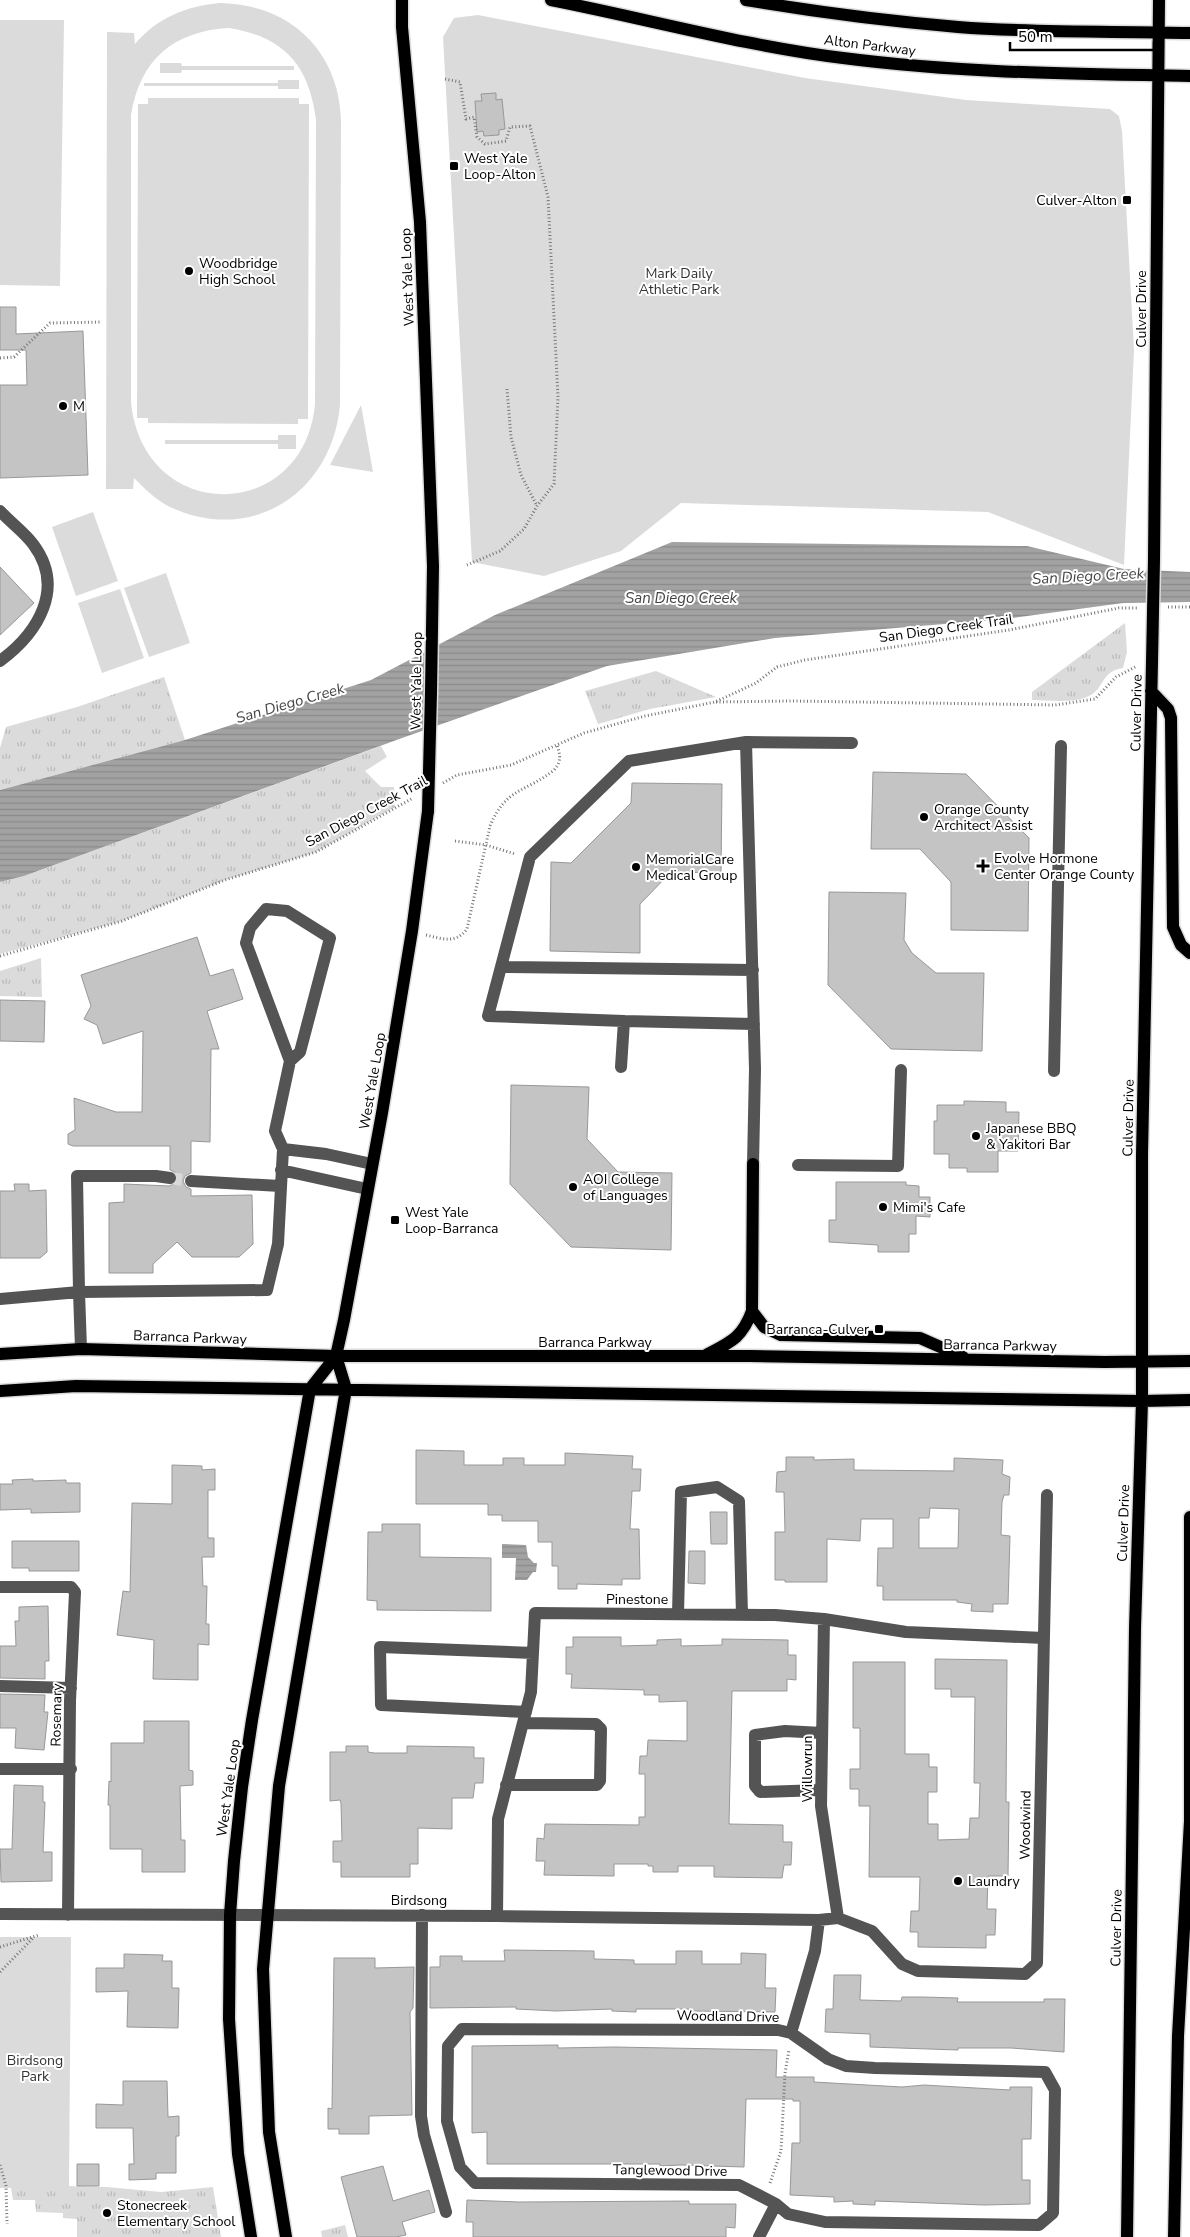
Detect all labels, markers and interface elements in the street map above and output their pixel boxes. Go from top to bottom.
scale bar [1010,20,1154,52]
text: 50 m [1018,27,1053,47]
street label: Alton Parkway [823,30,918,61]
place label: West Yale Loop-Alton [464,149,536,184]
marker: West Yale Loop-Alton [448,160,460,172]
place label: Culver-Alton [1036,191,1117,210]
marker: Culver-Alton [1121,194,1133,206]
street label: West Yale Loop [396,228,419,326]
place label: Woodbridge High School [199,254,278,289]
park label: Mark Daily Athletic Park [639,264,720,299]
marker: Woodbridge High School [183,265,195,277]
street label: Culver Drive [1132,270,1151,348]
place label: M [73,397,85,416]
marker: M [57,400,69,412]
water label: San Diego Creek [1032,563,1145,589]
water label: San Diego Creek [625,588,737,608]
street label: San Diego Creek Trail [878,610,1015,647]
street label: West Yale Loop [406,632,427,730]
street label: Culver Drive [1126,674,1147,752]
water label: San Diego Creek [233,678,347,728]
street label: San Diego Creek Trail [302,771,431,852]
place label: Orange County Architect Assist [934,800,1033,835]
marker: Orange County Architect Assist [918,811,930,823]
place label: Evolve Hormone Center Orange County [994,849,1135,884]
place label: MemorialCare Medical Group [646,850,737,885]
marker: Evolve Hormone Center Orange County [976,859,990,873]
marker: MemorialCare Medical Group [630,861,642,873]
street label: West Yale Loop [355,1031,390,1131]
street label: Culver Drive [1118,1079,1139,1157]
place label: Japanese BBQ & Yakitori Bar [985,1119,1076,1154]
marker: Japanese BBQ & Yakitori Bar [970,1130,982,1142]
place label: AOI College of Languages [583,1170,668,1205]
marker: AOI College of Languages [567,1181,579,1193]
place label: Mimi's Cafe [893,1198,965,1217]
marker: Mimi's Cafe [877,1201,889,1213]
place label: West Yale Loop-Barranca [405,1203,498,1238]
marker: West Yale Loop-Barranca [389,1214,401,1226]
place label: Barranca-Culver [766,1320,869,1339]
marker: Barranca-Culver [873,1323,885,1335]
street label: Barranca Parkway [133,1326,248,1349]
street label: Barranca Parkway [538,1333,653,1352]
street label: Barranca Parkway [943,1335,1058,1356]
street label: Culver Drive [1113,1484,1134,1562]
street label: Pinestone [606,1590,668,1609]
street label: Rosemary [46,1682,67,1747]
street label: Willowrun [798,1735,817,1803]
street label: West Yale Loop [212,1738,245,1838]
street label: Woodwind [1015,1790,1036,1860]
place label: Laundry [968,1872,1020,1891]
marker: Laundry [952,1875,964,1887]
street label: Culver Drive [1106,1889,1127,1967]
street label: Birdsong [391,1891,447,1910]
street label: Woodland Drive [676,2006,780,2027]
park label: Birdsong Park [7,2051,63,2086]
street label: Tanglewood Drive [613,2160,727,2181]
place label: Stonecreek Elementary School [117,2196,236,2231]
marker: Stonecreek Elementary School [101,2207,113,2219]

